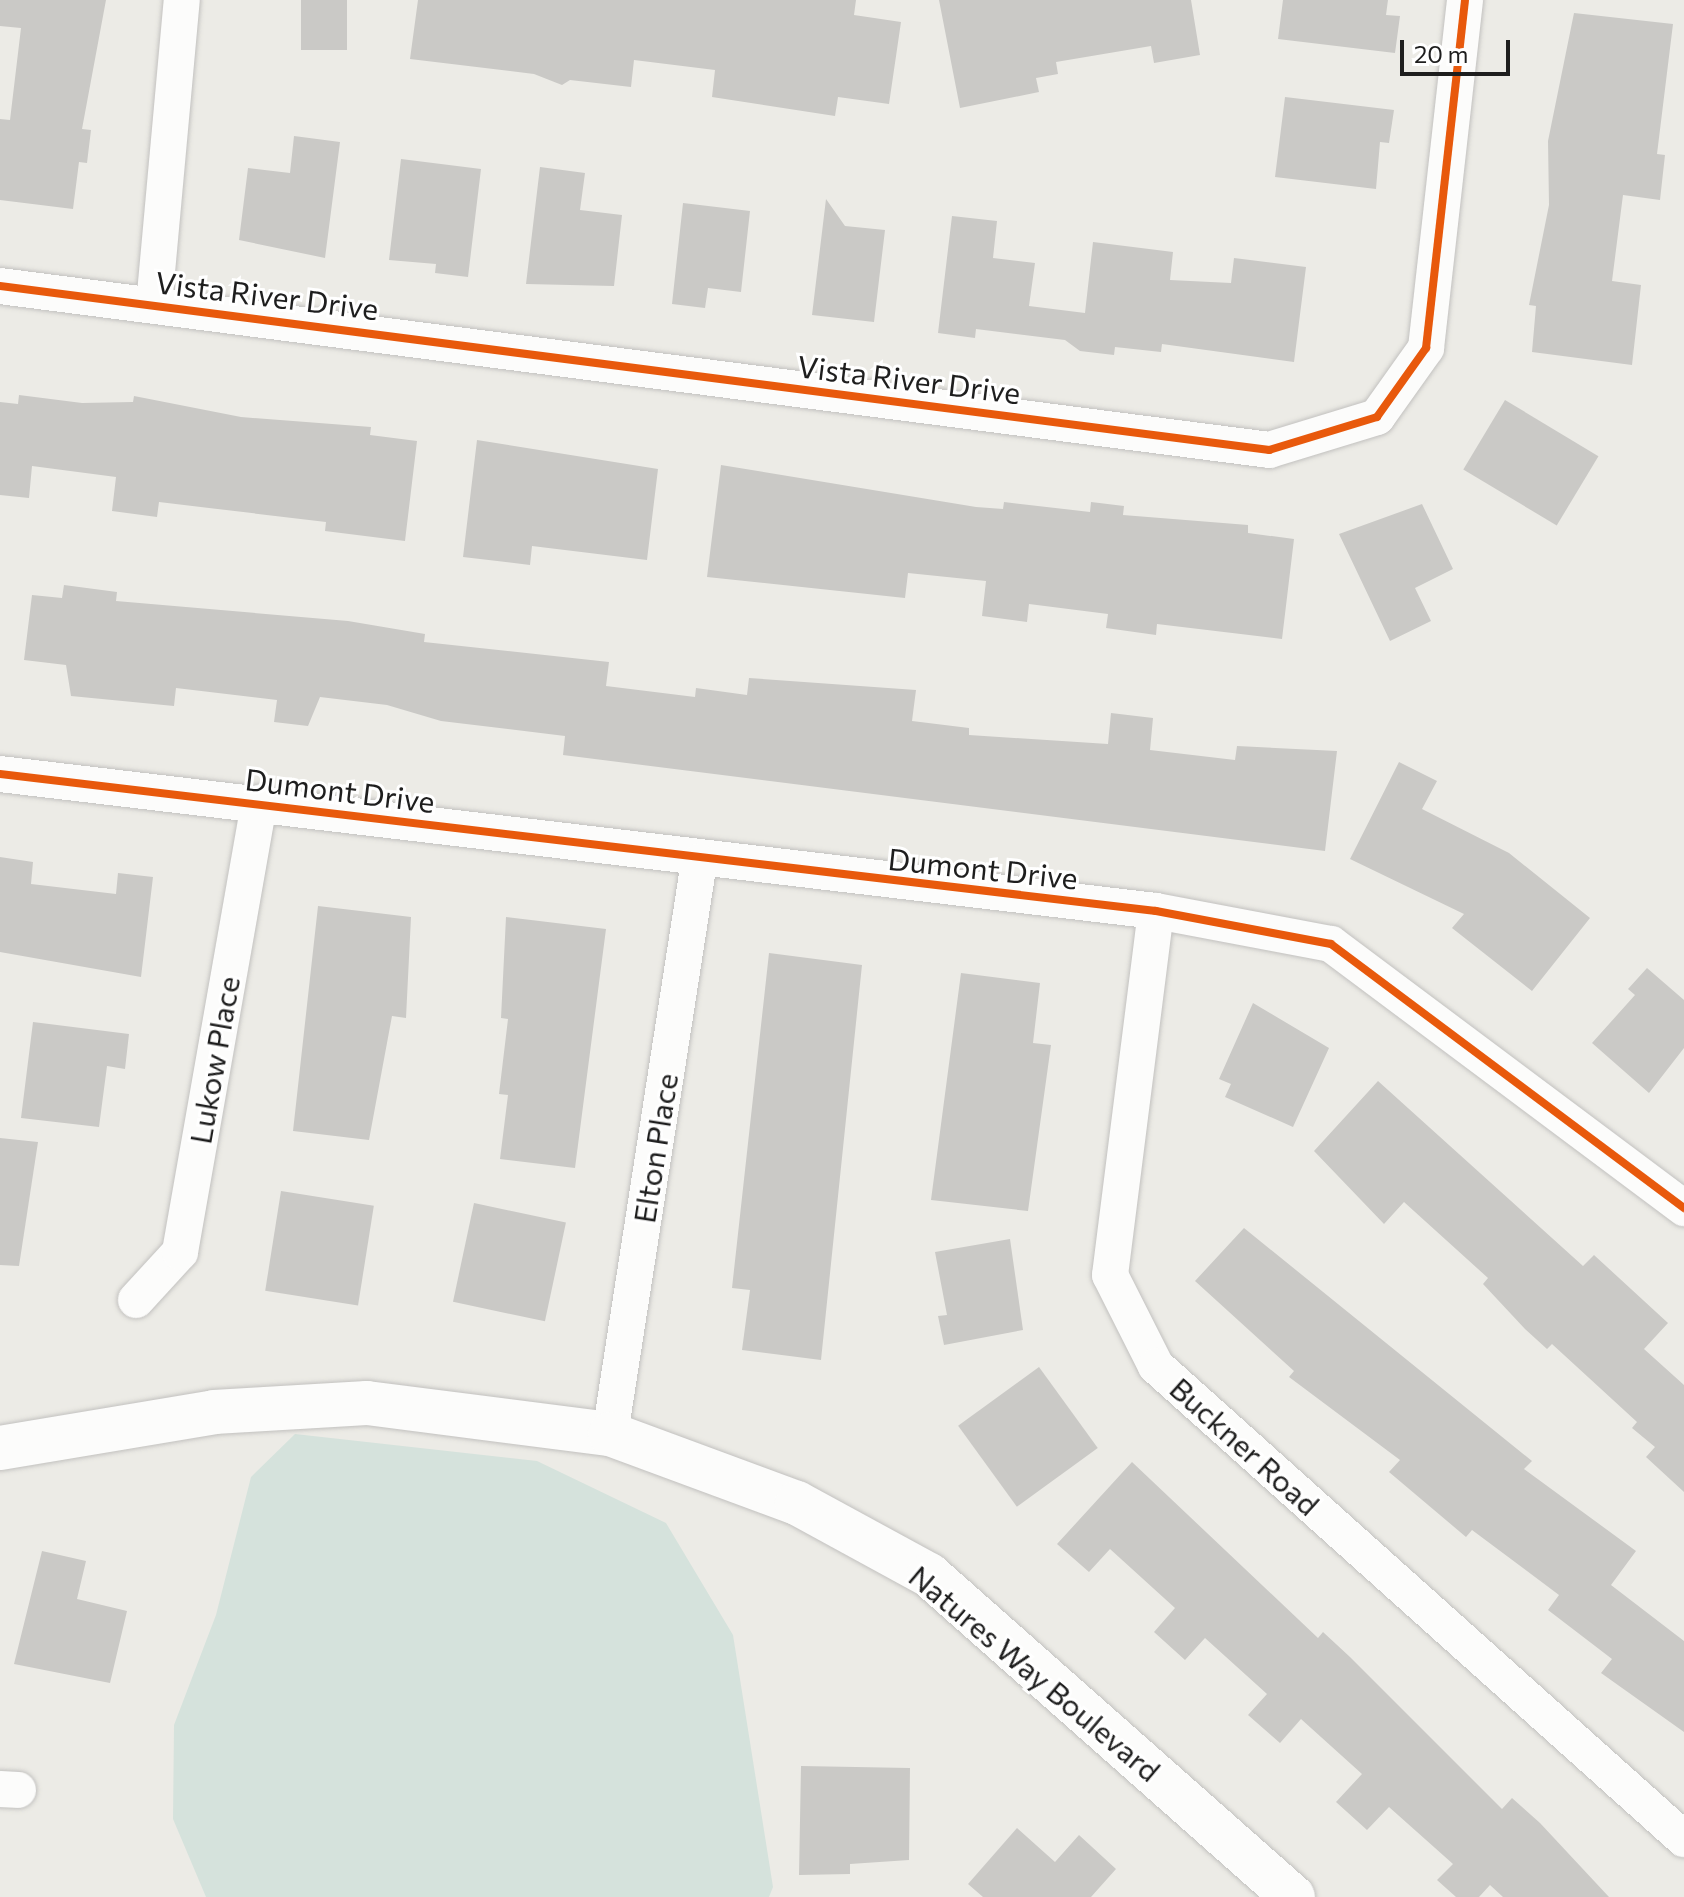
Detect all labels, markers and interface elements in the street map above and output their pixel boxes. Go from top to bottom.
scale bar [1404,24,1514,74]
text: 20 m [1414,39,1468,68]
street label: Vista River Drive [153,263,381,327]
street label: Vista River Drive [795,347,1023,411]
street label: Dumont Drive [243,761,437,819]
street label: Dumont Drive [886,840,1080,896]
street label: Lukow Place [182,973,246,1147]
street label: Elton Place [625,1071,685,1225]
street label: Buckner Road [1163,1370,1327,1522]
street label: Natures Way Boulevard [902,1558,1168,1788]

